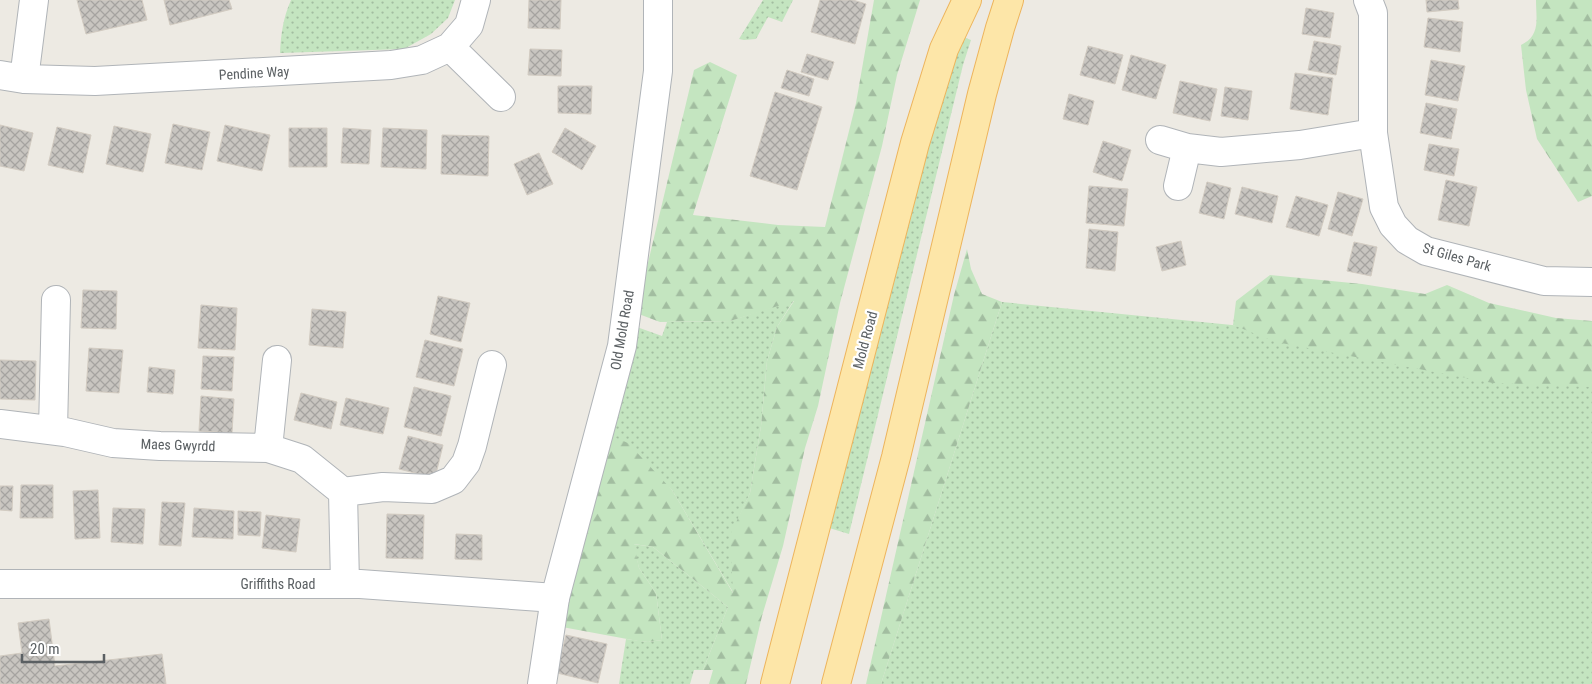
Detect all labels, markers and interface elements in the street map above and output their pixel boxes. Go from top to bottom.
street label: Pendine Way [218,63,290,83]
street label: St Giles Park [1421,240,1494,275]
street label: Old Mold Road [607,289,637,371]
street label: Mold Road [850,309,880,371]
street label: Maes Gwyrdd [140,436,216,454]
street label: Griffiths Road [241,576,315,592]
scale bar [22,632,105,664]
text: 20 m [30,640,60,658]

